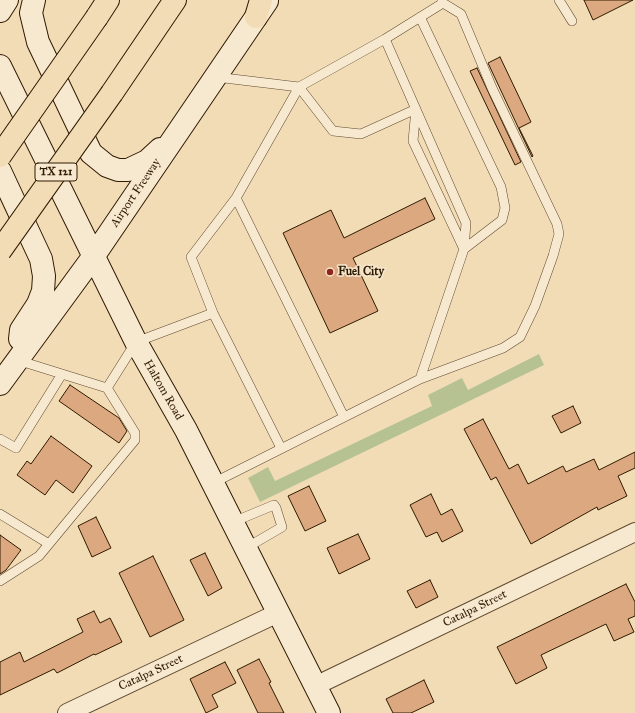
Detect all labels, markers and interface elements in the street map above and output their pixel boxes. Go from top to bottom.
street label: Airport Freeway [108,156,164,230]
road number: TX 121 [35,163,77,181]
place label: Fuel City [338,265,384,279]
marker: Fuel City [325,267,335,277]
street label: Haltom Road [140,357,186,423]
street label: Catalpa Street [441,587,509,631]
street label: Catalpa Street [117,652,185,694]

